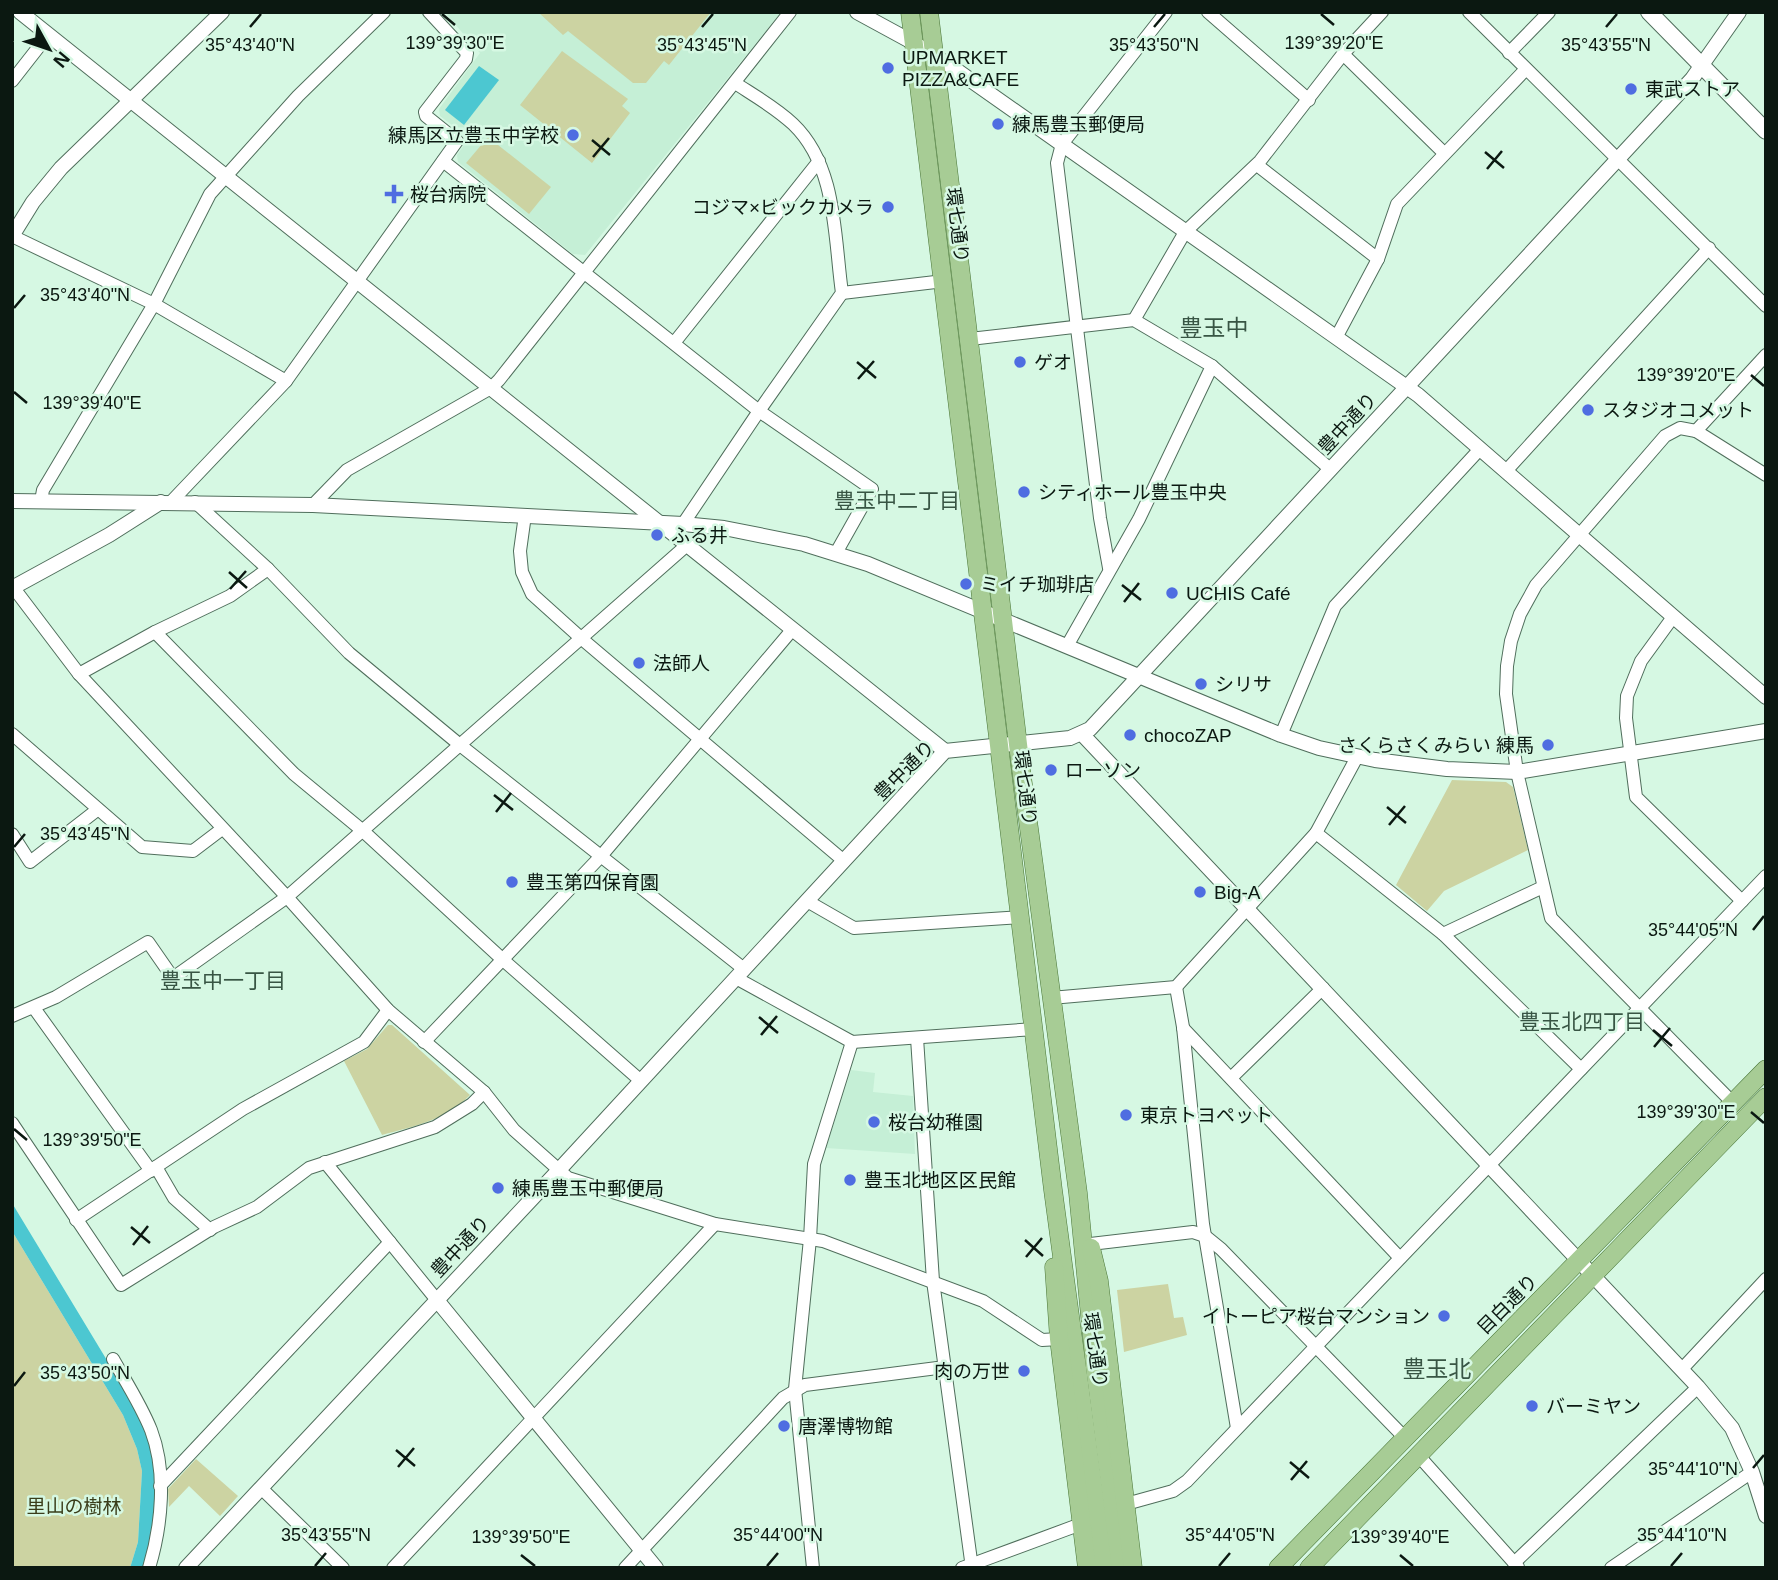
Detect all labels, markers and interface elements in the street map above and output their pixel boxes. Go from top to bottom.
north arrow [14,14,84,84]
text: 139°39'30"E [405,33,505,53]
text: 139°39'20"E [1284,33,1384,53]
text: 35°43'40"N [205,35,295,55]
text: 35°43'45"N [657,35,747,55]
text: 35°43'50"N [1109,35,1199,55]
text: 35°43'55"N [1561,35,1651,55]
place label: UPMARKET PIZZA&CAFE [902,47,1019,90]
text: N [49,48,74,72]
marker: UPMARKET PIZZA&CAFE [880,60,896,76]
place label: 東武ストア [1645,79,1740,100]
marker: 東武ストア [1623,81,1639,97]
place label: 練馬豊玉郵便局 [1012,114,1145,135]
marker: 練馬豊玉郵便局 [990,116,1006,132]
place label: 練馬区立豊玉中学校 [388,125,559,146]
marker: 練馬区立豊玉中学校 [565,127,581,143]
marker: 桜台病院 [384,184,404,204]
place label: 桜台病院 [410,184,486,205]
street label: 環七通り [942,186,973,264]
place label: コジマ×ビックカメラ [692,197,874,218]
marker: コジマ×ビックカメラ [880,199,896,215]
text: 35°43'40"N [40,285,130,305]
district label: 豊玉中 [1180,315,1249,341]
place label: ゲオ [1034,352,1072,373]
marker: ゲオ [1012,354,1028,370]
text: 139°39'20"E [1636,365,1736,385]
street label: 豊中通り [1314,388,1381,458]
text: 139°39'40"E [42,393,142,413]
place label: スタジオコメット [1602,400,1754,421]
marker: スタジオコメット [1580,402,1596,418]
place label: シティホール豊玉中央 [1038,482,1227,503]
marker: シティホール豊玉中央 [1016,484,1032,500]
district label: 豊玉中二丁目 [834,489,960,512]
place label: ふる井 [671,525,728,546]
marker: ふる井 [649,527,665,543]
place label: ミイチ珈琲店 [980,574,1094,595]
marker: ミイチ珈琲店 [958,576,974,592]
place label: UCHIS Café [1186,583,1291,604]
marker: UCHIS Café [1164,585,1180,601]
place label: 法師人 [653,653,710,674]
marker: 法師人 [631,655,647,671]
place label: シリサ [1215,674,1272,695]
marker: シリサ [1193,676,1209,692]
place label: chocoZAP [1144,725,1232,746]
marker: chocoZAP [1122,727,1138,743]
place label: さくらさくみらい 練馬 [1338,735,1534,756]
street label: 豊中通り [870,736,939,805]
marker: さくらさくみらい 練馬 [1540,737,1556,753]
street label: 環七通り [1010,749,1041,827]
place label: ローソン [1065,760,1141,781]
marker: ローソン [1043,762,1059,778]
text: 35°43'45"N [40,824,130,844]
place label: 豊玉第四保育園 [526,872,659,893]
marker: 豊玉第四保育園 [504,874,520,890]
place label: Big-A [1214,882,1261,903]
marker: Big-A [1192,884,1208,900]
text: 35°44'05"N [1648,920,1738,940]
district label: 豊玉中一丁目 [160,969,286,992]
district label: 豊玉北四丁目 [1519,1010,1645,1033]
text: 139°39'30"E [1636,1102,1736,1122]
place label: 東京トヨペット [1140,1105,1273,1126]
marker: 東京トヨペット [1118,1107,1134,1123]
place label: 桜台幼稚園 [888,1112,983,1133]
marker: 桜台幼稚園 [866,1114,882,1130]
text: 139°39'50"E [42,1130,142,1150]
place label: 豊玉北地区区民館 [864,1170,1016,1191]
marker: 豊玉北地区区民館 [842,1172,858,1188]
place label: 練馬豊玉中郵便局 [512,1178,664,1199]
marker: 練馬豊玉中郵便局 [490,1180,506,1196]
street label: 豊中通り [427,1211,494,1281]
street label: 目白通り [1473,1270,1542,1339]
place label: イトーピア桜台マンション [1202,1306,1430,1327]
marker: イトーピア桜台マンション [1436,1308,1452,1324]
street label: 環七通り [1080,1311,1111,1389]
district label: 豊玉北 [1403,1356,1472,1382]
place label: 肉の万世 [934,1361,1010,1382]
text: 35°43'50"N [40,1363,130,1383]
marker: 肉の万世 [1016,1363,1032,1379]
place label: バーミヤン [1546,1396,1641,1417]
marker: バーミヤン [1524,1398,1540,1414]
place label: 唐澤博物館 [798,1416,893,1437]
marker: 唐澤博物館 [776,1418,792,1434]
text: 35°44'10"N [1648,1459,1738,1479]
park label: 里山の樹林 [26,1496,122,1517]
text: 35°43'55"N [281,1525,371,1545]
text: 35°44'00"N [733,1525,823,1545]
text: 35°44'05"N [1185,1525,1275,1545]
text: 35°44'10"N [1637,1525,1727,1545]
text: 139°39'50"E [471,1527,571,1547]
text: 139°39'40"E [1350,1527,1450,1547]

